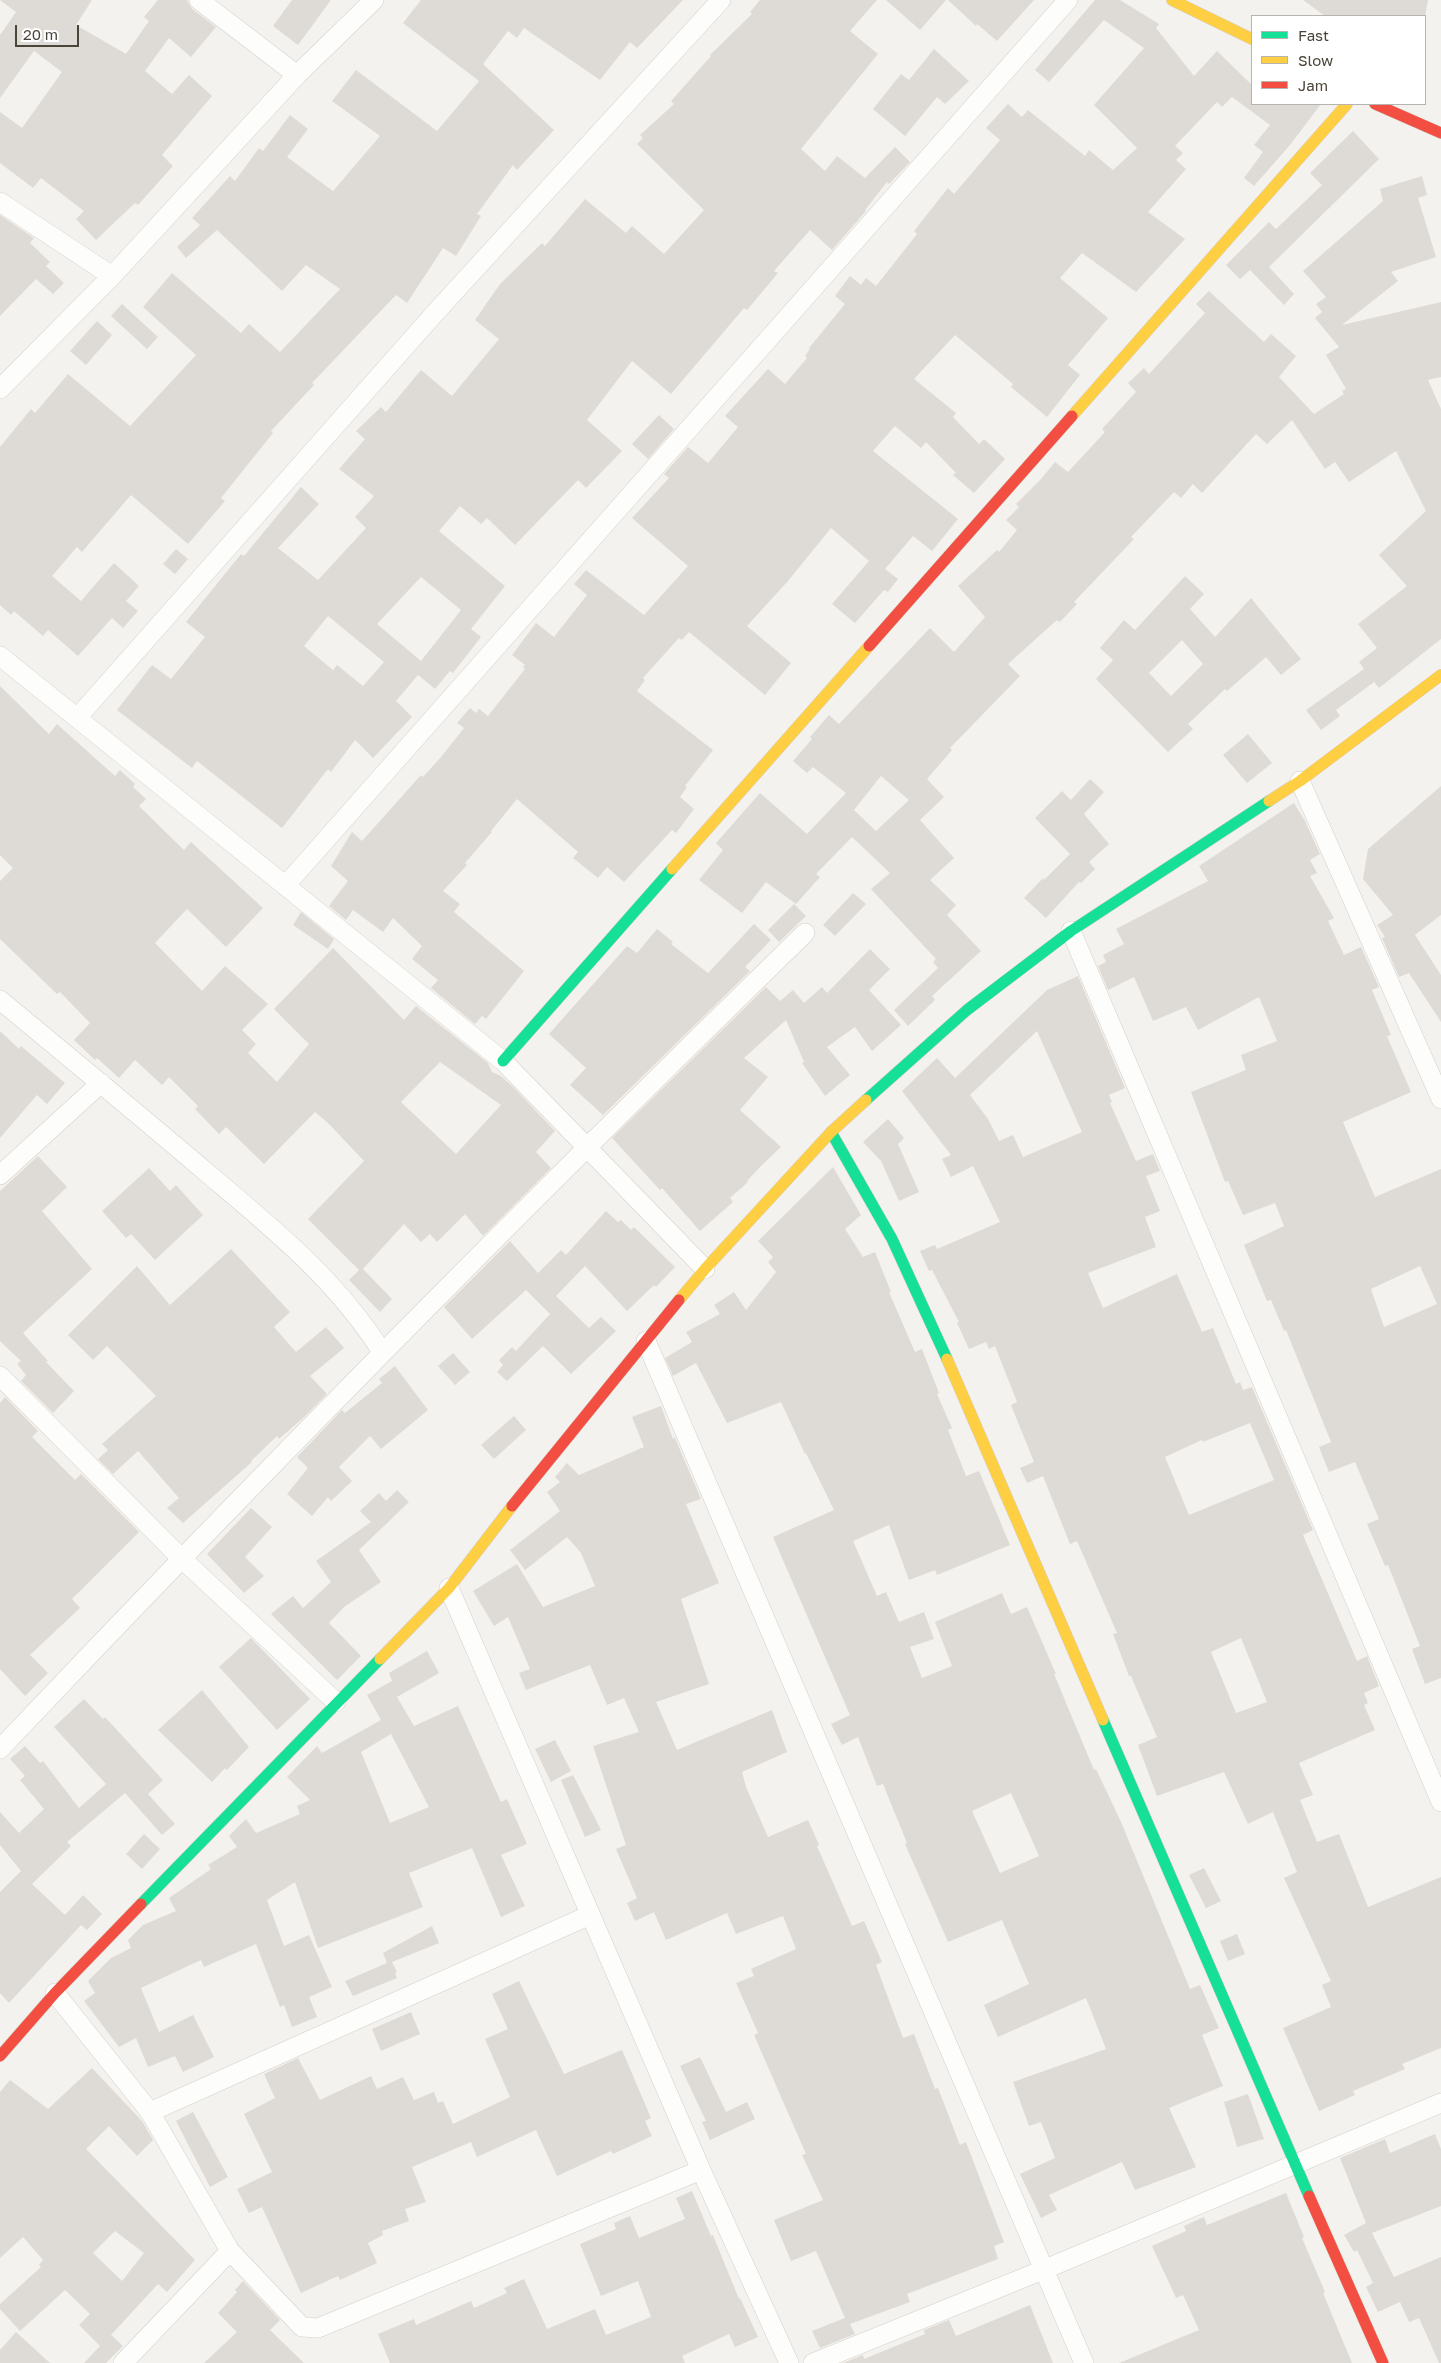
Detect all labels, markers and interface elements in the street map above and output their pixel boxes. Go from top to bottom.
scale bar [18,15,81,47]
legend [1251,15,1426,105]
text: 20 m [23,25,58,43]
text: Fast [1298,26,1329,44]
text: Slow [1298,51,1333,69]
text: Jam [1298,76,1328,94]

